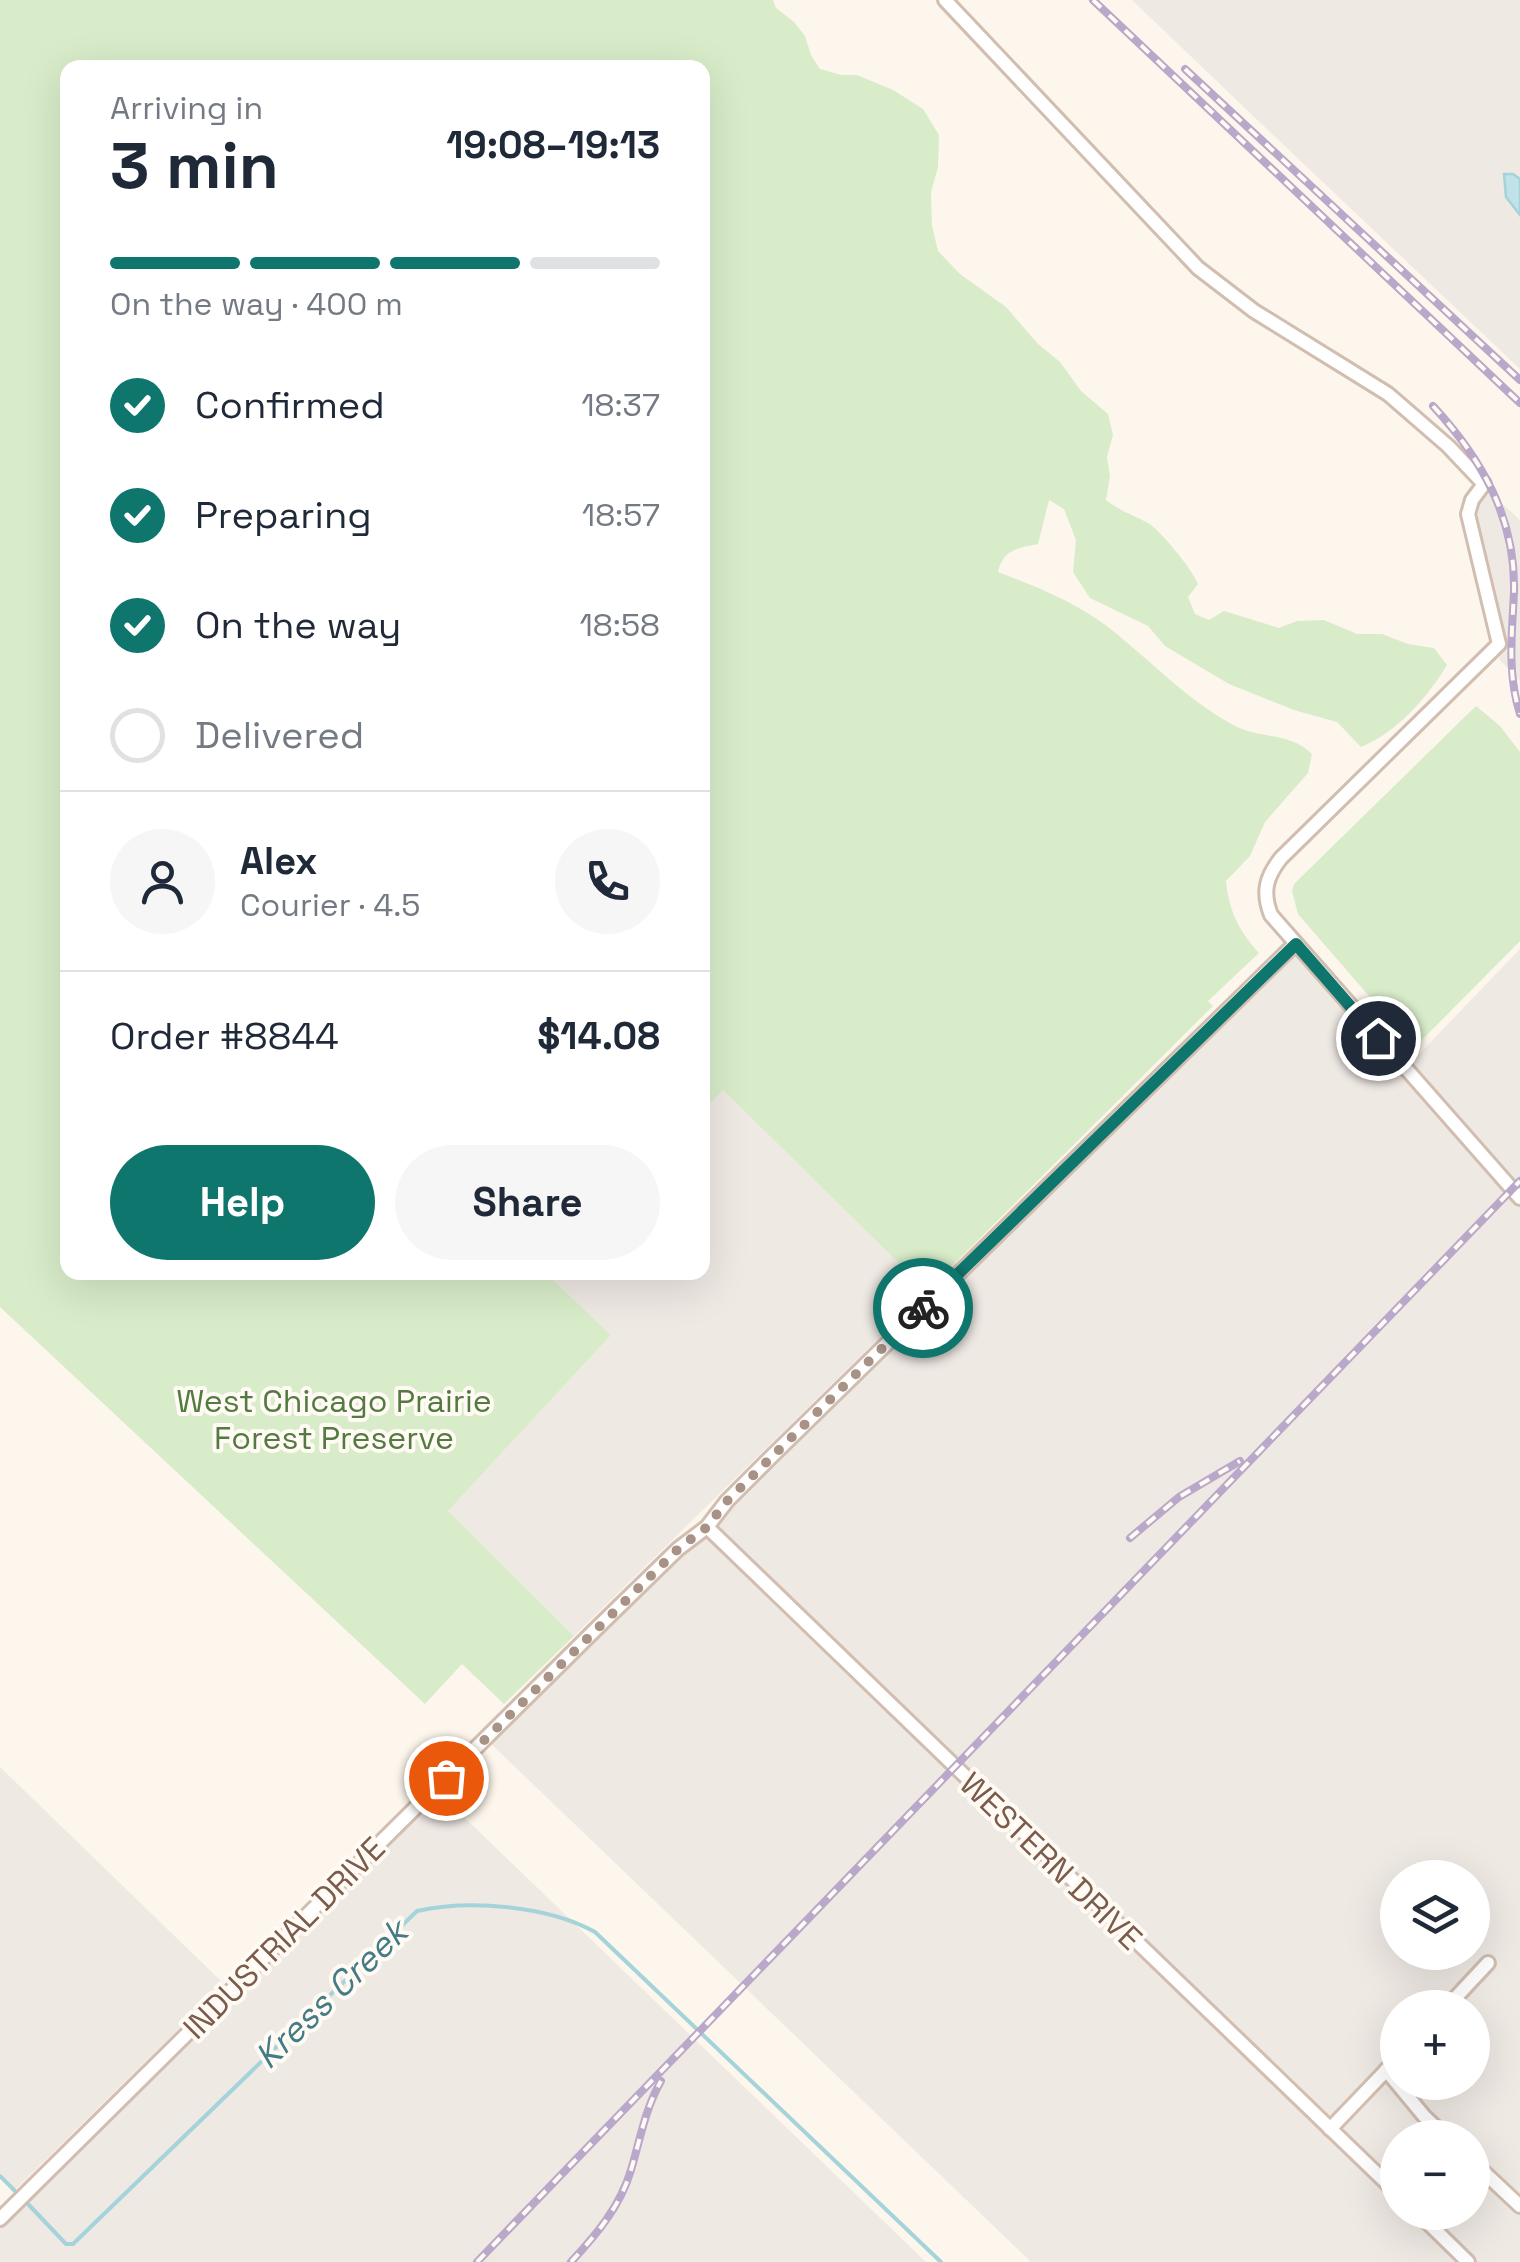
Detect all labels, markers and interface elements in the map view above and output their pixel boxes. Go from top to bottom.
text: Arriving in [110,88,263,128]
text: 19:08–19:13 [446,121,660,169]
text: 3 min [110,124,279,207]
text: On the way · 400 m [110,284,403,324]
icon: check [110,378,165,433]
text: Confirmed [195,381,385,429]
text: 18:37 [581,385,660,425]
icon: check [110,488,165,543]
text: Preparing [195,491,372,539]
text: 18:57 [582,495,660,535]
icon: check [110,598,165,653]
text: On the way [195,601,401,649]
text: 18:58 [579,605,660,645]
text: Delivered [195,711,364,759]
button: person [110,829,215,934]
button: phone [555,829,660,934]
text: Alex [240,837,317,885]
text: Courier · 4.5 [240,885,421,925]
pin [1336,996,1421,1081]
icon: home [1351,1011,1406,1066]
text: Order #8844 [110,1012,339,1060]
text: $14.08 [537,1012,660,1060]
button: Help [110,1145,375,1260]
button: Share [395,1145,660,1260]
courier [873,1258,973,1358]
icon: bike [896,1281,951,1336]
park label: West Chicago Prairie Forest Preserve [176,1381,492,1458]
pin [404,1736,489,1821]
icon: bag [419,1751,474,1806]
street label: WESTERN DRIVE [951,1764,1151,1958]
street label: INDUSTRIAL DRIVE [175,1829,393,2047]
map controls [1380,1860,1490,2230]
button: layers [1380,1860,1490,1970]
water label: Kress Creek [245,1907,420,2078]
button: + [1380,1990,1490,2100]
button: − [1380,2120,1490,2230]

